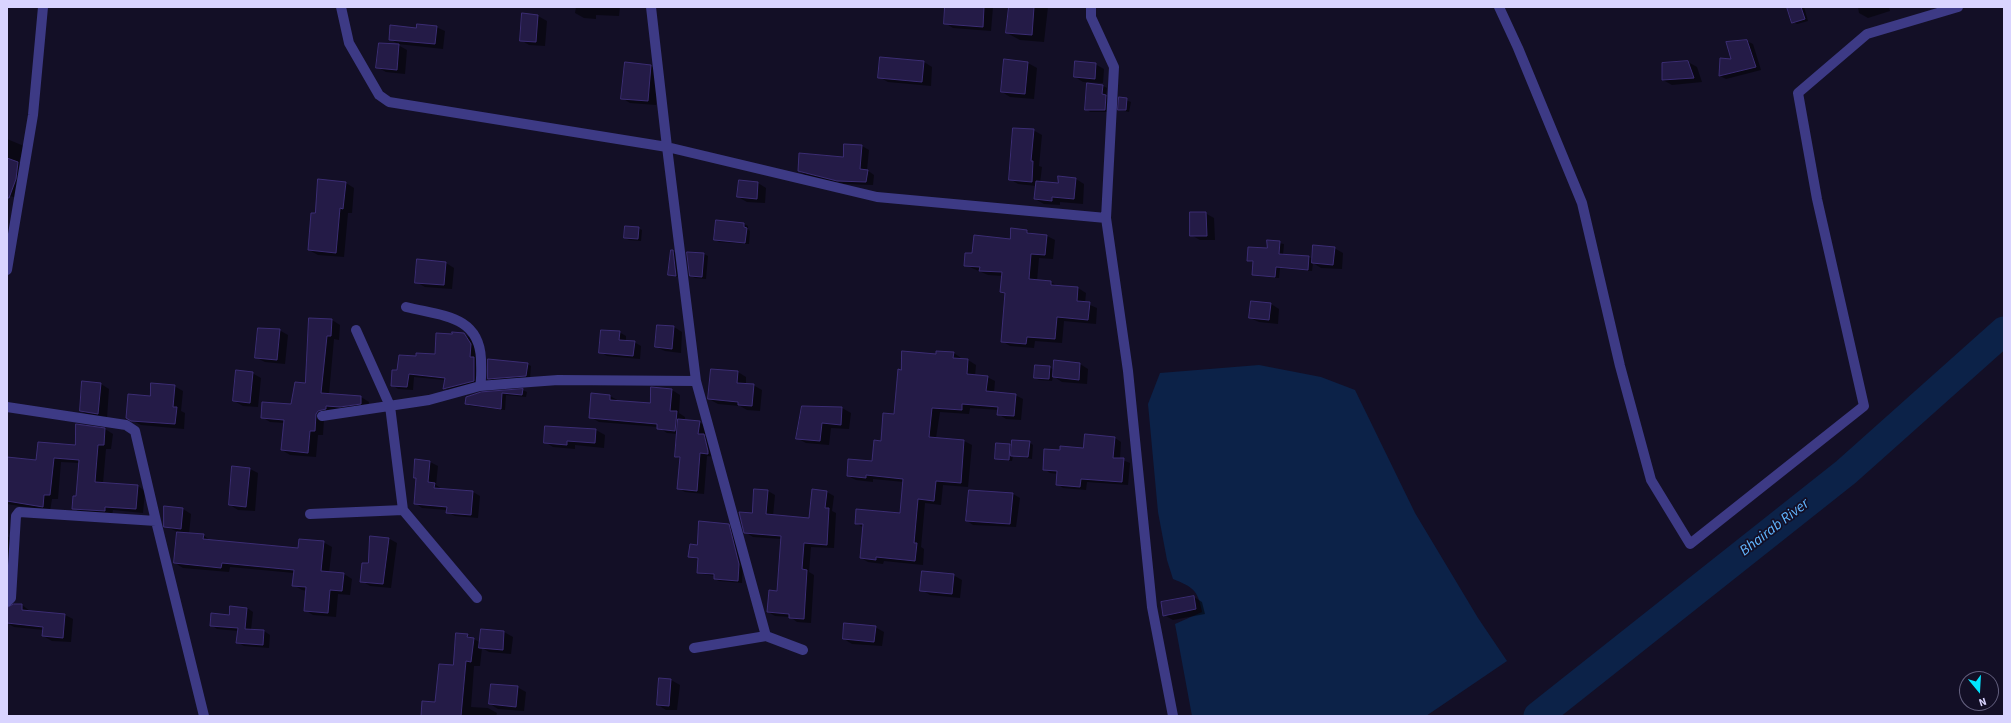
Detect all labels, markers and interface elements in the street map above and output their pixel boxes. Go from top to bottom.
water label: Bhairab River [1737,495,1813,561]
north arrow [1959,671,1999,711]
text: N [1977,694,1988,710]

